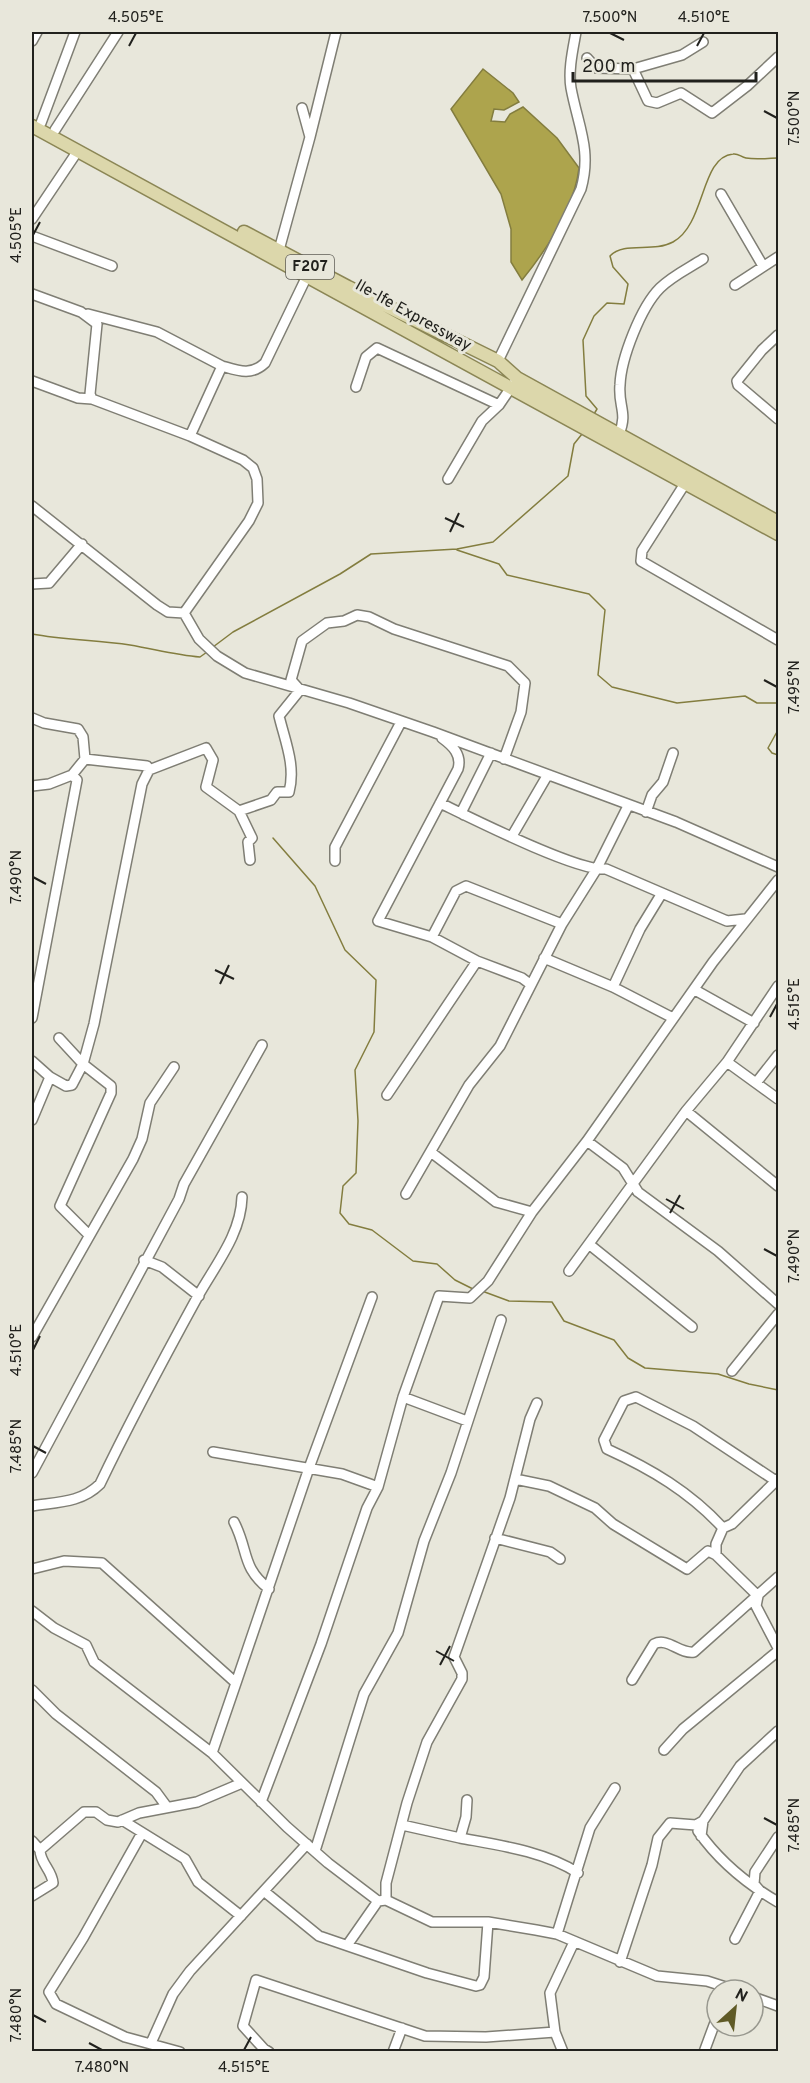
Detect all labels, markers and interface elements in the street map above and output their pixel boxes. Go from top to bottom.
text: 4.505°E [108,9,164,28]
text: 7.500°N [583,9,637,28]
text: 4.510°E [678,9,730,28]
scale bar [573,45,756,83]
text: 200 m [582,56,635,79]
text: 7.500°N [786,91,805,145]
text: 4.505°E [8,207,27,263]
road number: F207 [286,255,334,279]
street label: Ile-Ife Expressway [351,276,475,356]
text: 7.495°N [786,660,805,714]
text: 7.490°N [8,850,27,904]
text: 4.515°E [786,978,805,1030]
text: 7.490°N [786,1229,805,1283]
text: 4.510°E [8,1324,27,1376]
text: 7.485°N [8,1419,27,1473]
text: 7.485°N [786,1798,805,1852]
north arrow [705,1978,765,2038]
text: N [731,1985,751,2008]
text: 7.480°N [8,1988,27,2042]
text: 7.480°N [75,2059,129,2078]
text: 4.515°E [218,2059,270,2078]

